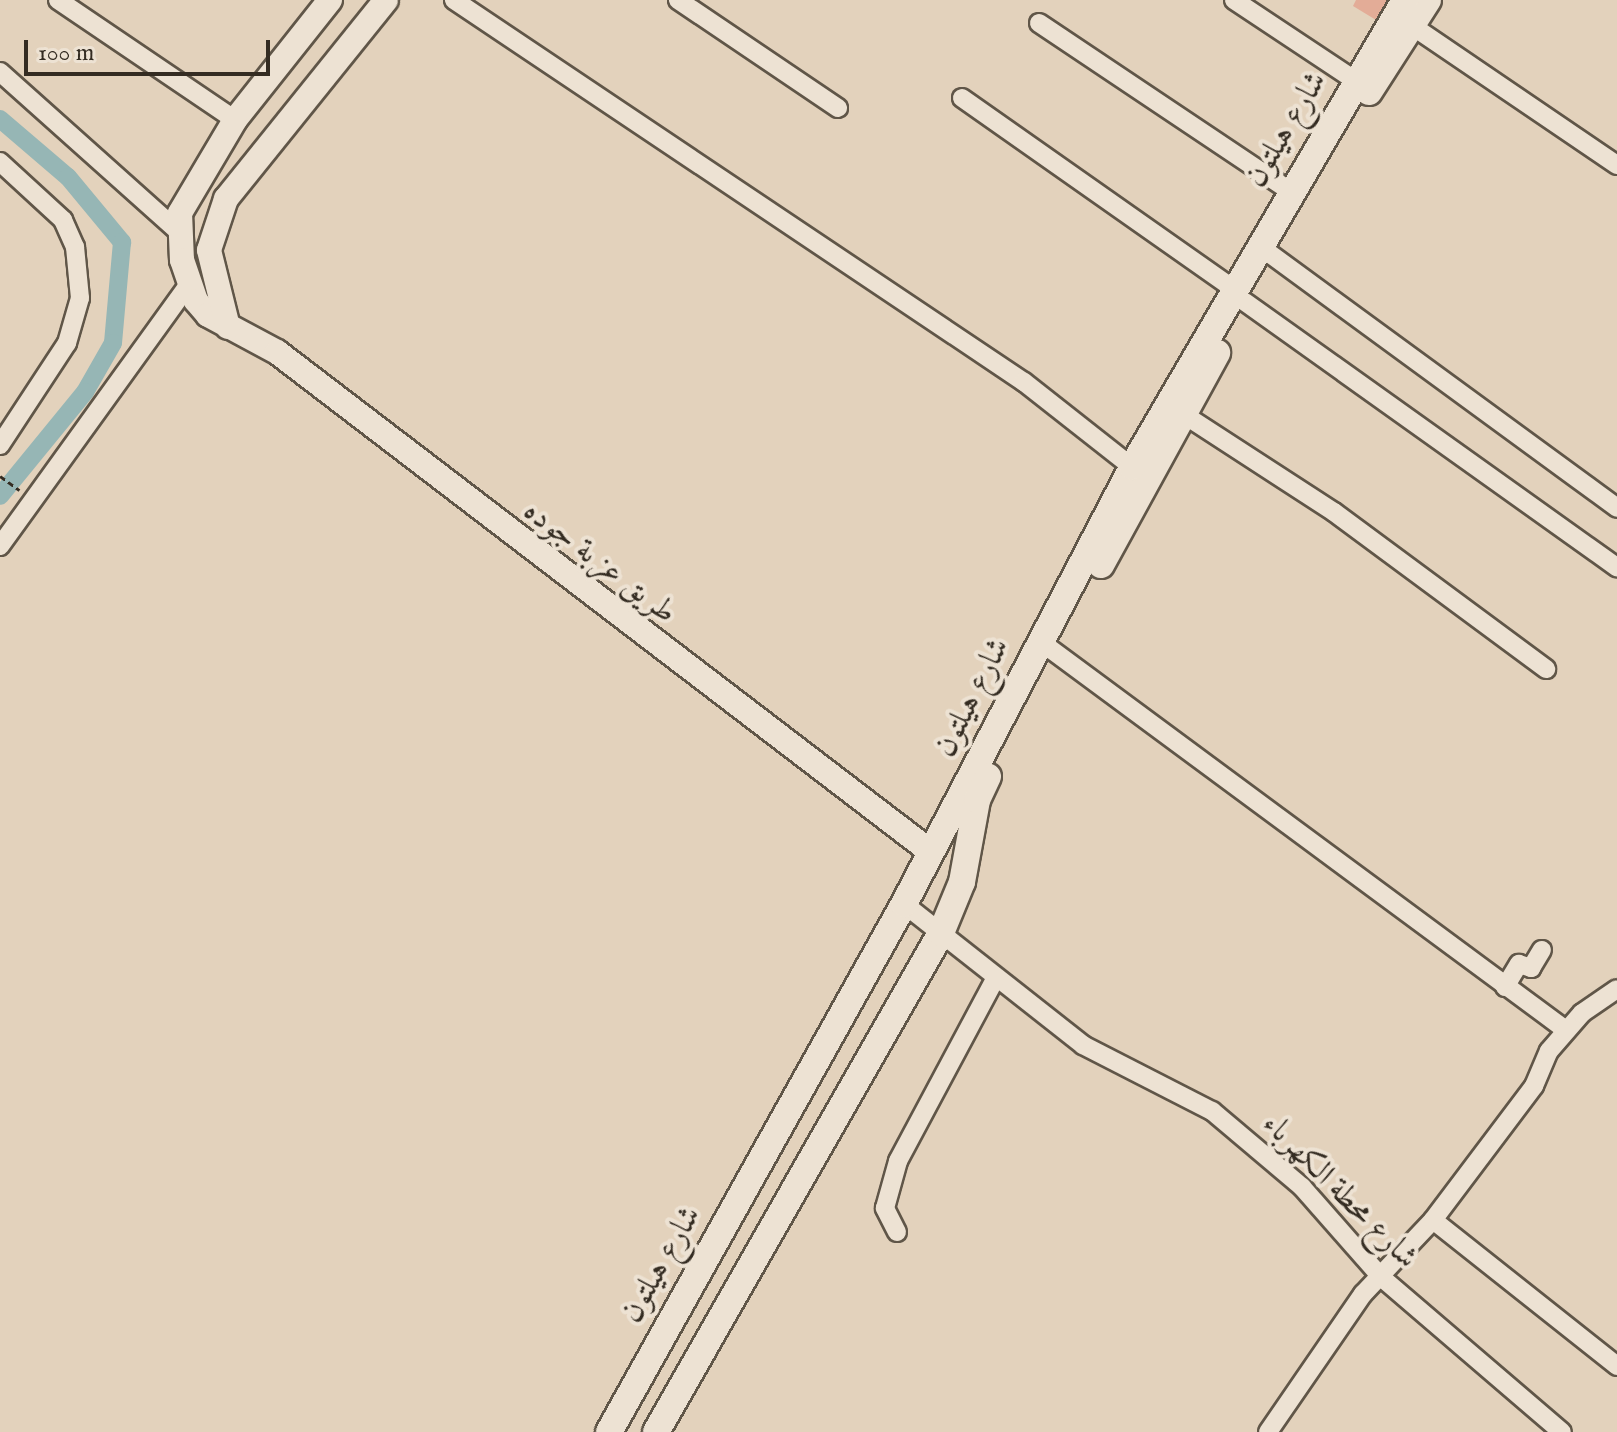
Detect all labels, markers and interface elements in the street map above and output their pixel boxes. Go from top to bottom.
scale bar [28,24,274,74]
text: 100 m [38,38,94,69]
street label: شارع هيلتون [1238,65,1336,195]
street label: طريق عزبة جوده [515,493,683,633]
street label: شارع هيلتون [927,632,1019,764]
street label: شارع محطة الكهرباء [1253,1106,1425,1278]
street label: شارع هيلتون [613,1200,711,1330]

